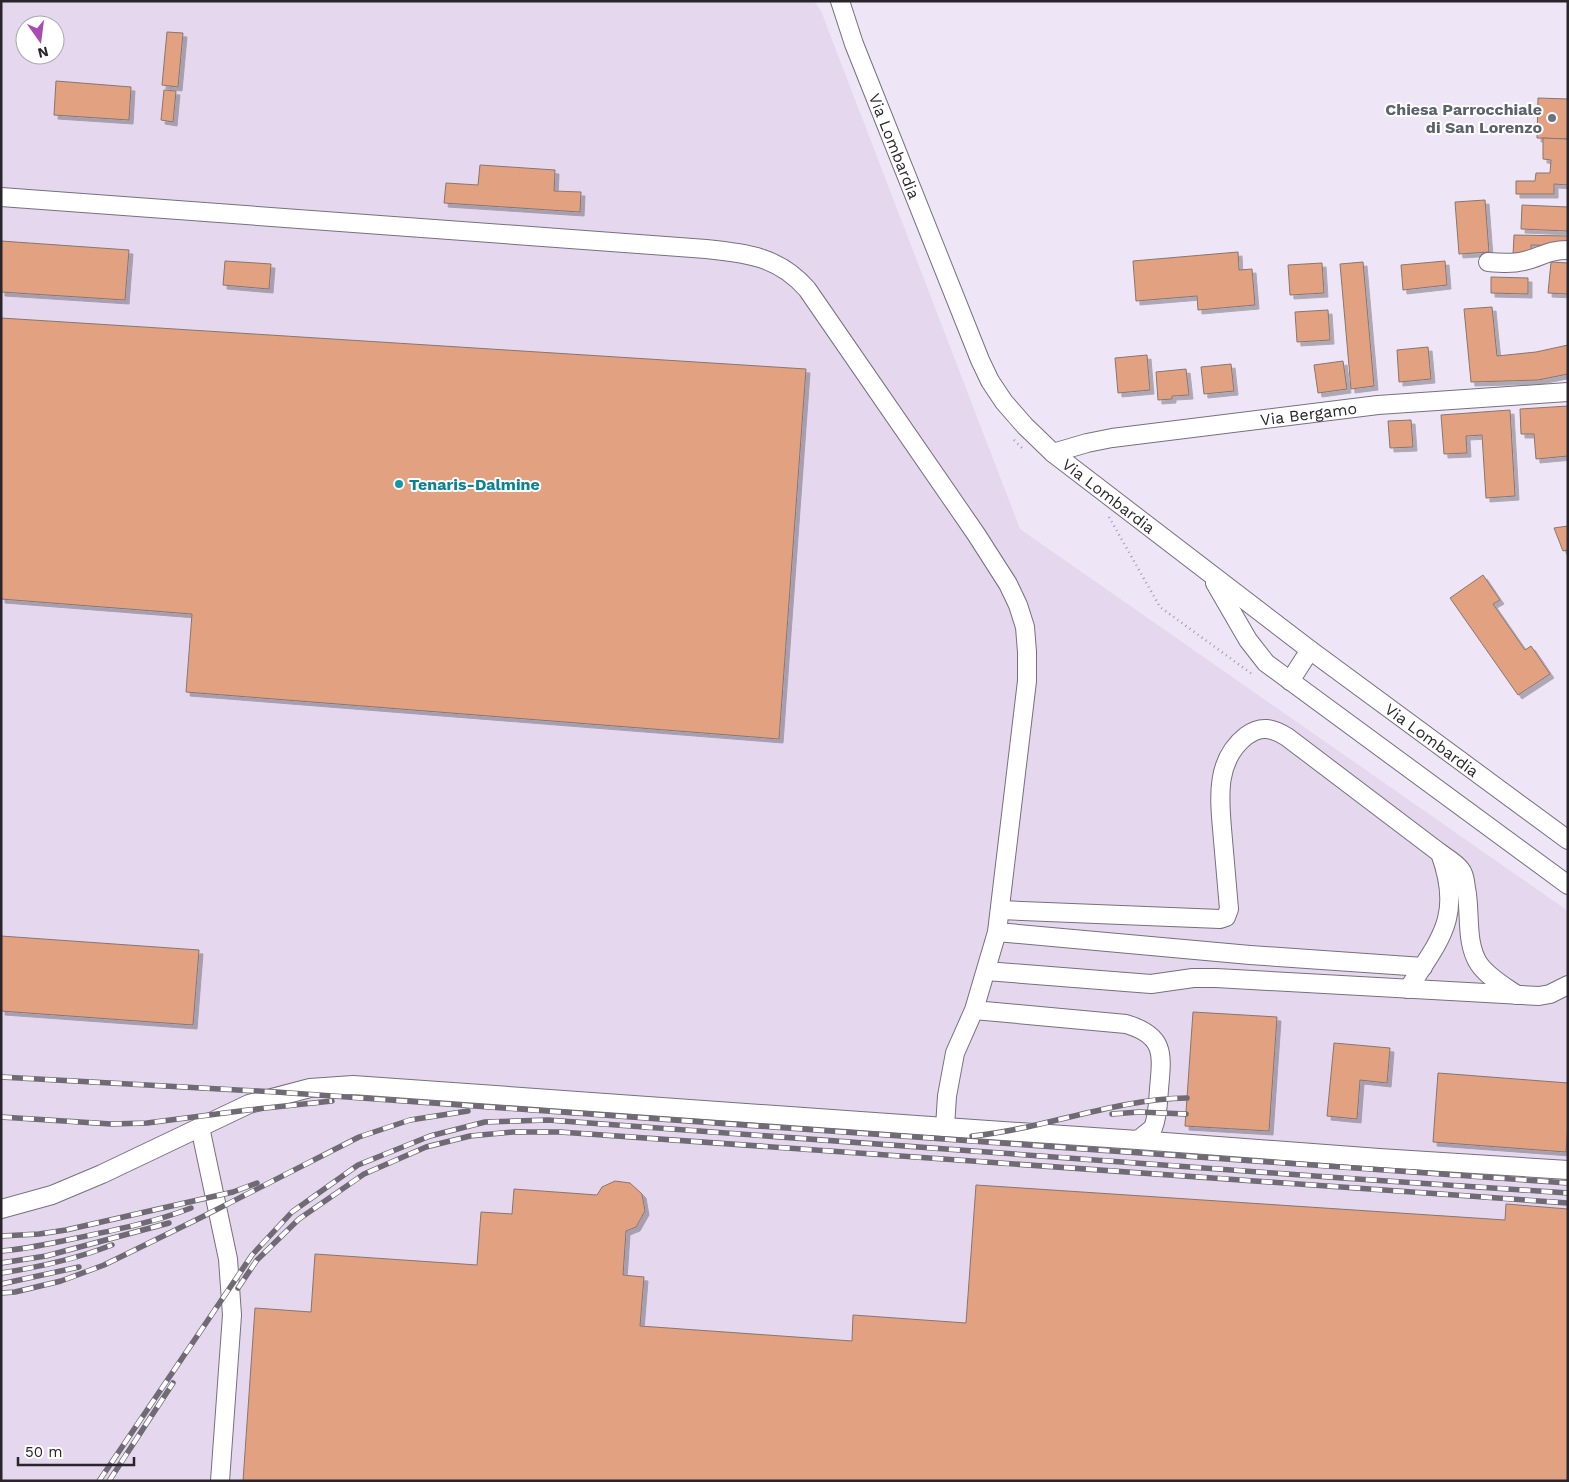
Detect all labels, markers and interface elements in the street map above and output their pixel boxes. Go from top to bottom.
north arrow [15,15,65,65]
text: N [36,44,50,62]
street label: Via Lombardia [865,91,924,202]
place label: Chiesa Parrocchiale di San Lorenzo [1385,100,1542,137]
marker: Chiesa Parrocchiale di San Lorenzo [1546,112,1558,124]
street label: Via Bergamo [1259,399,1358,430]
street label: Via Lombardia [1058,455,1159,538]
place label: Tenaris-Dalmine [409,475,540,494]
marker: Tenaris-Dalmine [393,478,405,490]
street label: Via Lombardia [1381,699,1482,781]
scale bar [18,1434,134,1466]
text: 50 m [25,1443,62,1461]

